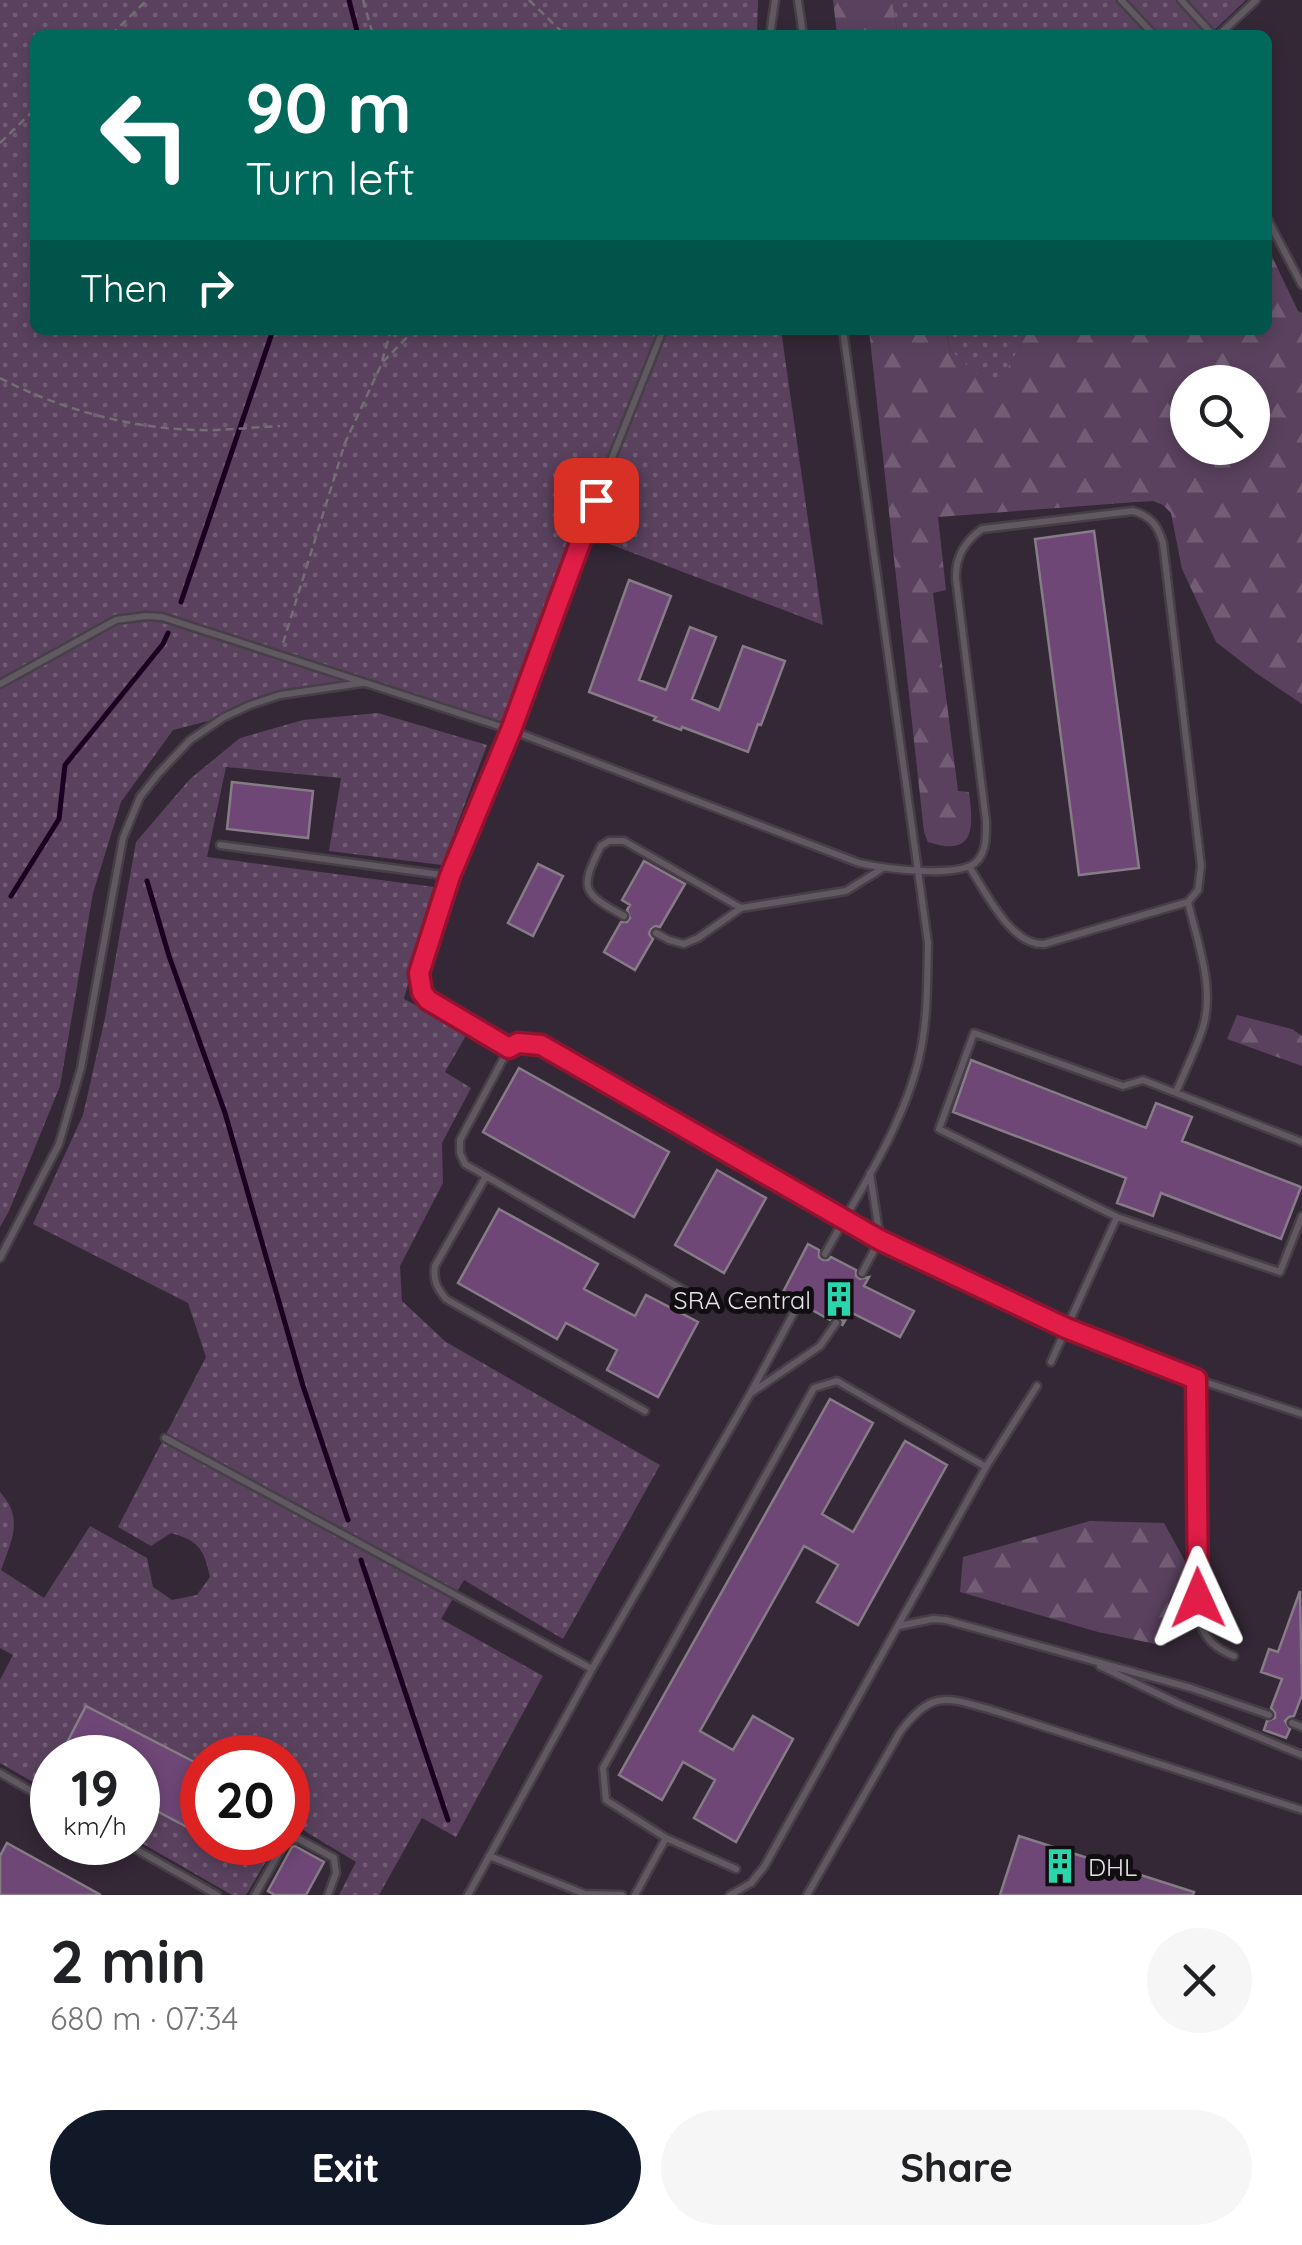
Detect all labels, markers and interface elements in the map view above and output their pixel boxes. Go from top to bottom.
text: 90 m [245,63,412,151]
icon: left [80,70,210,200]
text: Turn left [245,150,415,206]
icon: right [188,260,243,315]
text: Then [80,264,168,312]
map controls [1170,365,1270,465]
button: search [1170,365,1270,465]
pin [554,458,639,543]
icon: arrive [569,473,624,528]
building icon: SRA Central [820,1280,858,1318]
place label: SRA Central [674,1284,811,1315]
position arrow [1146,1546,1250,1650]
speed limit sign: 20 [180,1735,310,1865]
text: 19 [71,1756,119,1819]
text: km/h [63,1810,127,1841]
building icon: DHL [1041,1847,1079,1885]
place label: DHL [1088,1851,1137,1882]
text: 2 min [50,1923,206,1998]
button: close [1147,1928,1252,2033]
text: 680 m · 07:34 [50,1998,238,2038]
button: Exit [50,2110,641,2225]
button: Share [661,2110,1252,2225]

